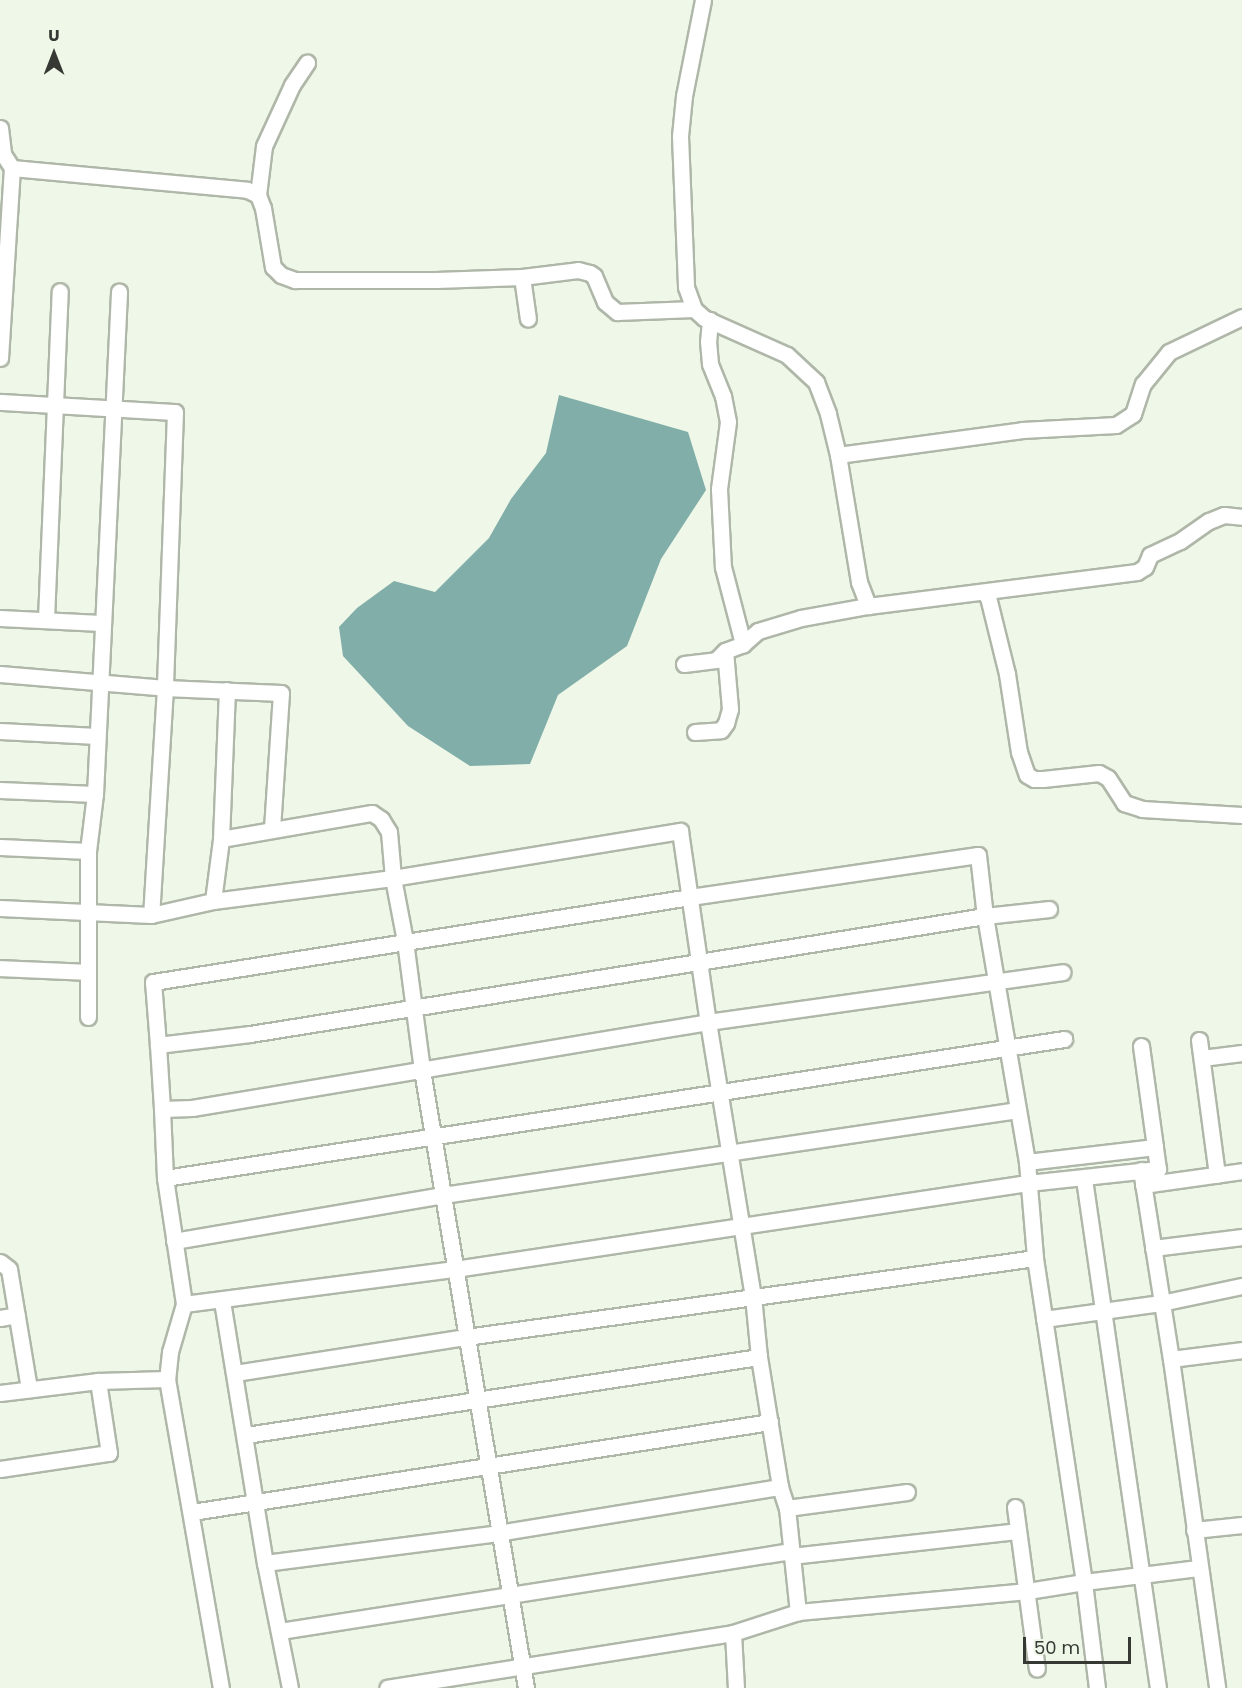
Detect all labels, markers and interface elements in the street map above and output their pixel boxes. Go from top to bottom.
north arrow [24,24,84,84]
text: U [48,24,60,47]
scale bar [1026,1625,1134,1663]
text: 50 m [1034,1635,1080,1660]

